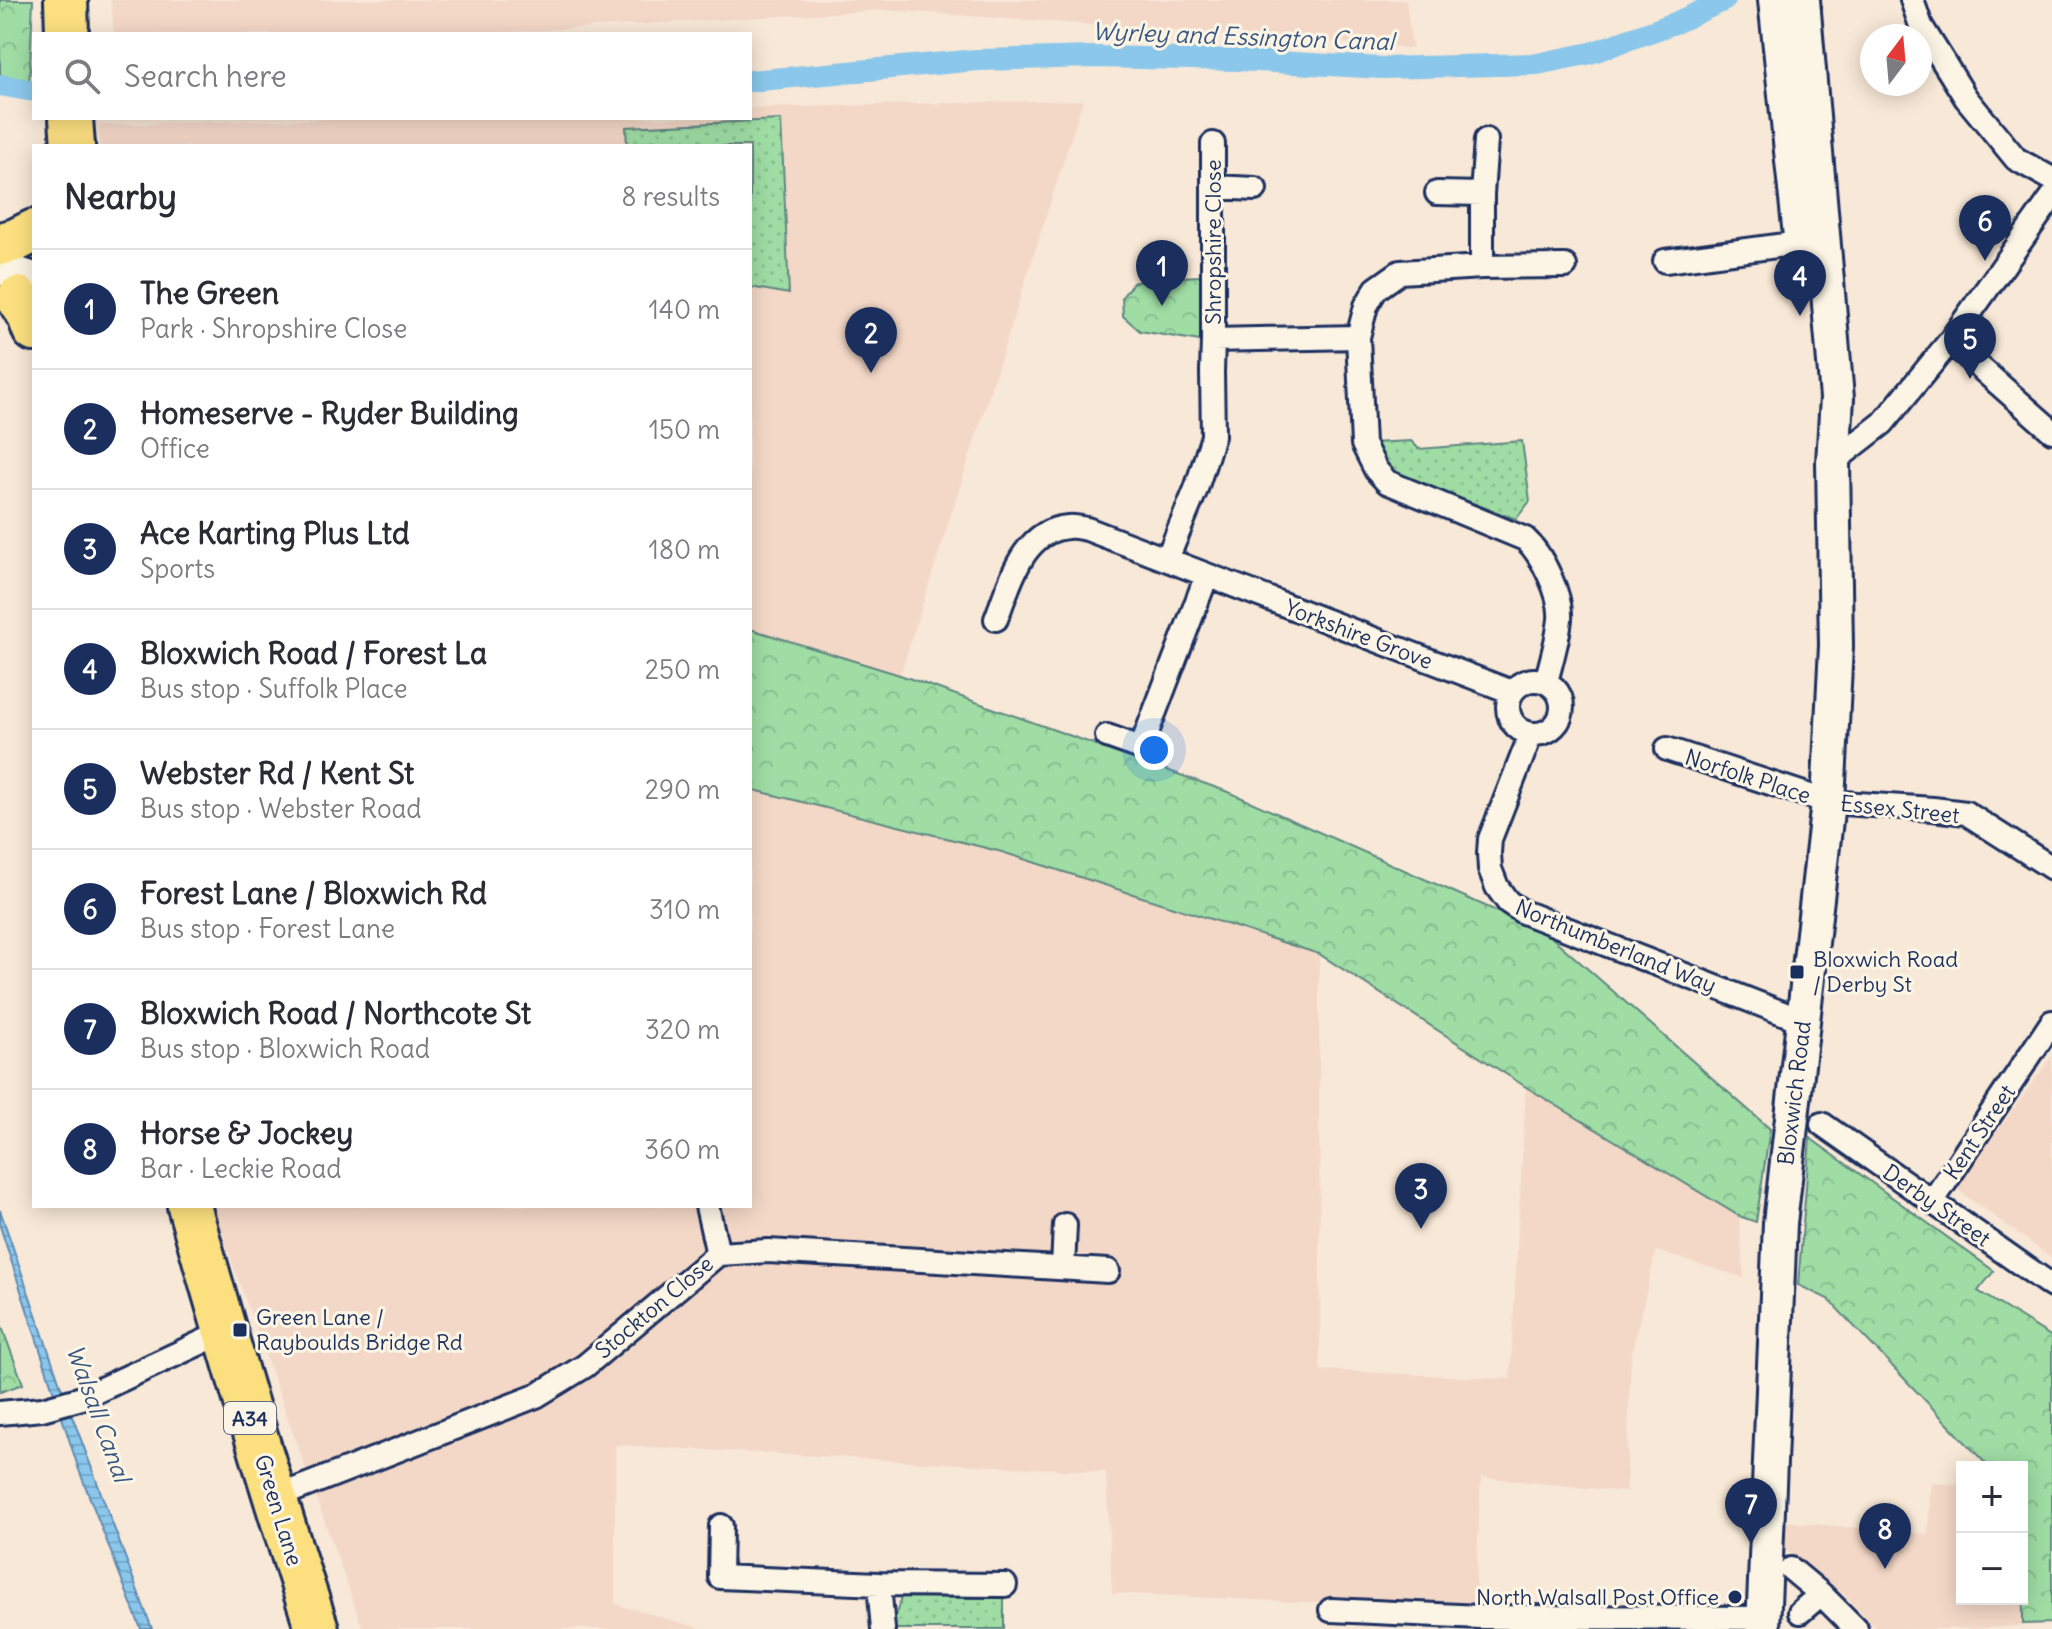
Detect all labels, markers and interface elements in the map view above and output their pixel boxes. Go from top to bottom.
water label: Wyrley and Essington Canal [1092,16,1398,56]
north arrow [1860,24,1932,96]
search box [32,32,752,120]
icon: search [60,54,104,98]
text: Search here [124,57,287,95]
street label: Shropshire Close [1199,159,1227,325]
text: Nearby [64,175,177,218]
text: 8 results [622,180,720,213]
pin: 6 [1959,195,2011,261]
pin: 1 [1136,240,1188,306]
pin: 4 [1774,250,1826,316]
text: The Green [140,274,279,312]
text: 1 [85,293,95,326]
text: 140 m [649,293,720,326]
pin: 2 [845,307,897,373]
text: Park · Shropshire Close [140,312,407,345]
pin: 5 [1944,313,1996,379]
text: Homeserve - Ryder Building [140,394,519,432]
text: 2 [83,413,97,446]
text: 150 m [649,413,720,446]
text: Office [140,432,210,465]
text: Ace Karting Plus Ltd [140,514,410,552]
text: 3 [83,533,97,566]
text: 180 m [649,533,720,566]
text: Sports [140,552,215,585]
street label: Yorkshire Grove [1281,593,1437,675]
text: Bloxwich Road / Forest La [140,634,487,672]
text: 4 [82,653,98,686]
text: 250 m [645,653,720,686]
text: Bus stop · Suffolk Place [140,672,408,705]
your location [1134,730,1174,770]
street label: Norfolk Place [1682,743,1814,809]
text: Webster Rd / Kent St [140,754,414,792]
text: 5 [83,773,97,806]
text: 290 m [645,773,720,806]
street label: Essex Street [1839,789,1961,829]
text: Bus stop · Webster Road [140,792,422,825]
text: Forest Lane / Bloxwich Rd [140,874,487,912]
text: 6 [82,893,98,926]
text: 310 m [649,893,720,926]
street label: Northumberland Way [1512,893,1720,999]
text: Bus stop · Forest Lane [140,912,395,945]
place label: Bloxwich Road / Derby St [1813,945,1958,998]
marker: Bloxwich Road / Derby St [1788,963,1806,981]
text: Bloxwich Road / Northcote St [140,994,531,1032]
text: 7 [84,1013,96,1046]
text: 320 m [645,1013,720,1046]
street label: Bloxwich Road [1771,1019,1817,1167]
text: Bus stop · Bloxwich Road [140,1032,430,1065]
street label: Kent Street [1937,1079,2021,1185]
text: Horse & Jockey [140,1114,353,1152]
text: 8 [83,1133,97,1166]
text: 360 m [644,1133,720,1166]
text: Bar · Leckie Road [140,1152,341,1185]
street label: Derby Street [1878,1158,1996,1252]
pin: 3 [1395,1163,1447,1229]
street label: Stockton Close [589,1250,719,1364]
place label: Green Lane / Rayboulds Bridge Rd [256,1303,463,1356]
marker: Green Lane / Rayboulds Bridge Rd [231,1321,249,1339]
water label: Walsall Canal [60,1340,139,1489]
road number: A34 [224,1402,276,1434]
street label: Green Lane [249,1451,309,1569]
map controls [1956,1461,2028,1605]
button: + [1956,1461,2028,1533]
pin: 7 [1725,1478,1777,1544]
pin: 8 [1859,1503,1911,1569]
button: − [1956,1533,2028,1605]
place label: North Walsall Post Office [1476,1583,1719,1611]
marker: North Walsall Post Office [1726,1588,1744,1606]

